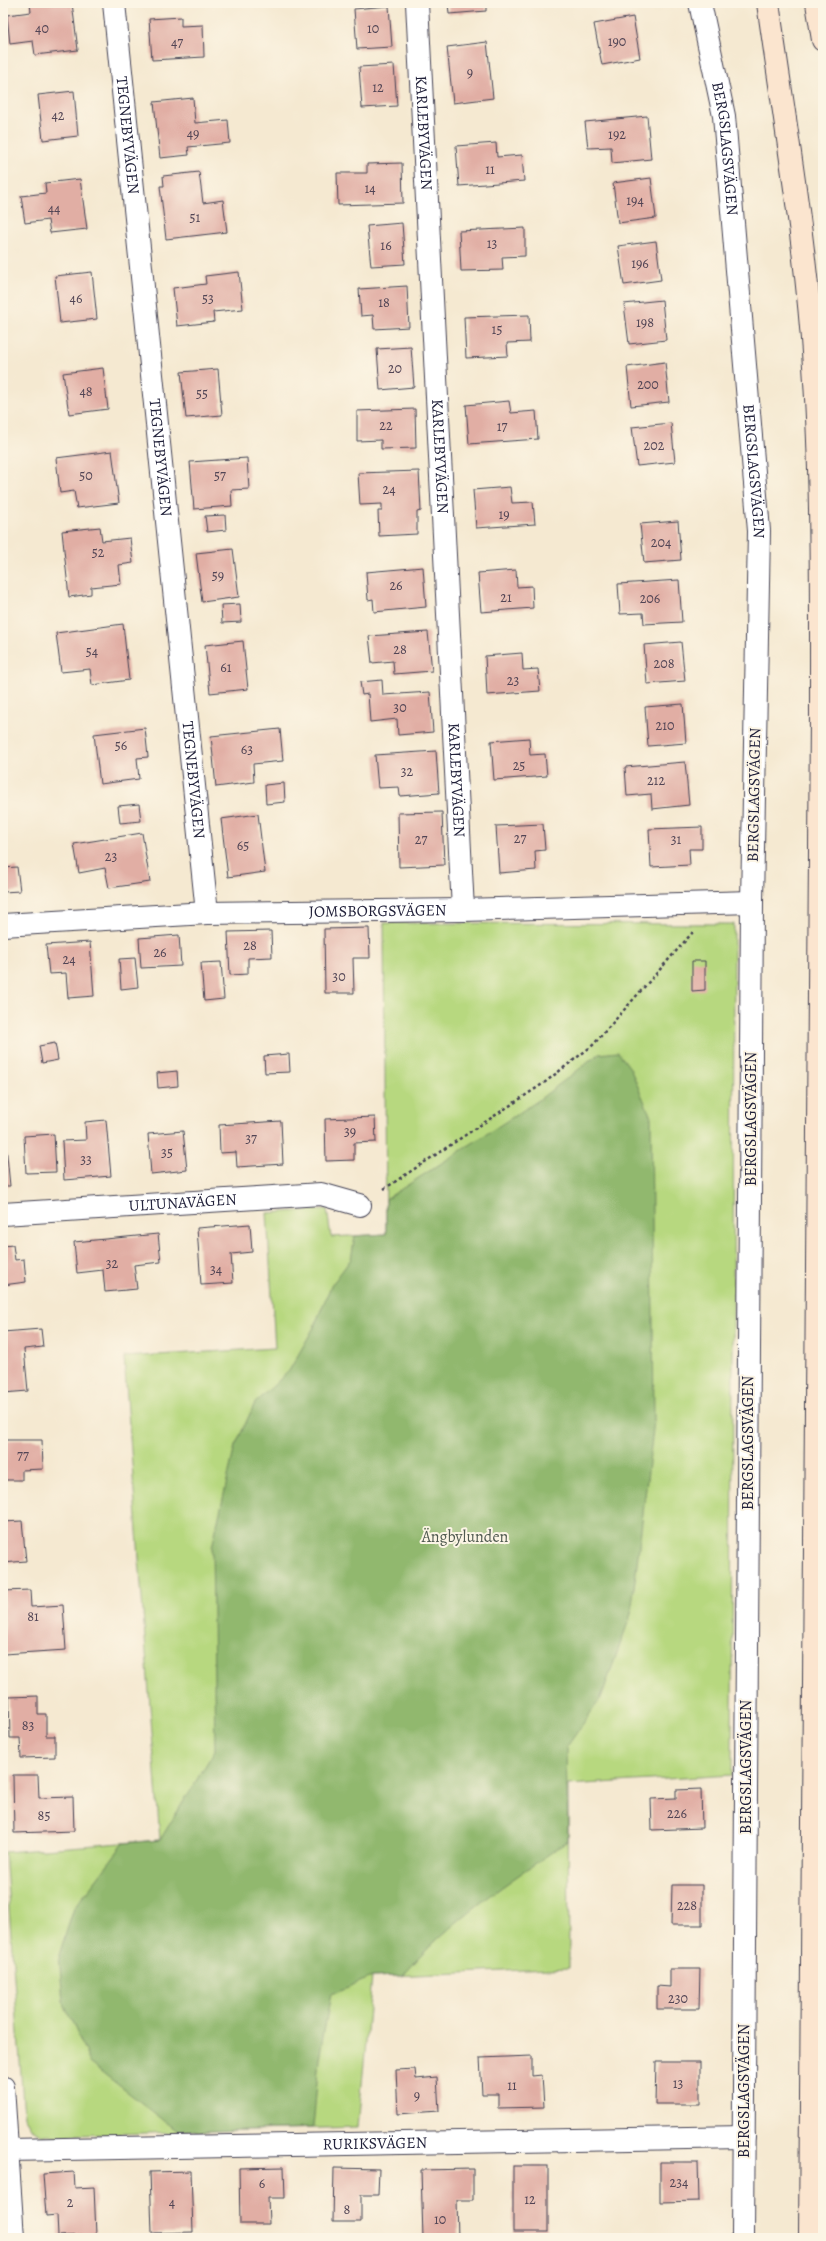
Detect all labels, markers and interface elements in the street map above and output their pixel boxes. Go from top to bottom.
house number: 40 [35,19,49,38]
house number: 10 [367,19,379,38]
house number: 190 [608,32,626,51]
house number: 47 [171,33,183,52]
house number: 9 [467,63,473,82]
street label: TEGNEBYVÄGEN [111,75,144,195]
street label: KARLEBYVÄGEN [410,75,437,191]
house number: 12 [372,78,384,97]
street label: BERGSLAGSVÄGEN [706,80,743,216]
house number: 42 [52,106,65,125]
house number: 49 [187,124,199,143]
house number: 192 [608,125,626,144]
house number: 11 [485,160,495,179]
house number: 14 [364,179,376,198]
house number: 194 [626,191,644,210]
house number: 44 [48,199,60,218]
house number: 51 [190,208,201,227]
house number: 13 [487,234,497,253]
house number: 16 [380,236,392,255]
house number: 196 [631,254,649,273]
house number: 46 [70,289,82,308]
house number: 53 [202,289,214,308]
house number: 18 [378,293,390,312]
house number: 198 [636,313,654,332]
house number: 15 [492,320,502,339]
house number: 20 [388,359,402,378]
house number: 200 [637,375,659,394]
house number: 48 [79,382,93,401]
house number: 55 [196,384,208,403]
street label: TEGNEBYVÄGEN [144,398,177,518]
street label: KARLEBYVÄGEN [426,399,454,514]
street label: BERGSLAGSVÄGEN [737,403,770,539]
house number: 22 [379,416,393,435]
house number: 17 [497,417,507,436]
house number: 202 [644,436,665,455]
house number: 50 [79,466,93,485]
house number: 57 [214,466,226,485]
house number: 24 [383,480,396,499]
house number: 19 [498,505,510,524]
house number: 204 [651,533,671,552]
house number: 52 [92,543,105,562]
house number: 59 [212,566,224,585]
house number: 26 [389,576,403,595]
house number: 21 [500,588,512,607]
house number: 206 [640,589,660,608]
house number: 28 [393,640,407,659]
house number: 54 [86,642,98,661]
house number: 208 [654,654,675,673]
house number: 61 [220,658,232,677]
house number: 23 [507,671,519,690]
house number: 30 [393,698,407,717]
house number: 210 [656,716,674,735]
street label: TEGNEBYVÄGEN [176,720,210,840]
street label: KARLEBYVÄGEN [443,722,470,838]
street label: BERGSLAGSVÄGEN [742,728,766,862]
house number: 56 [115,736,127,755]
house number: 63 [241,740,253,759]
house number: 25 [513,756,525,775]
house number: 32 [401,762,414,781]
house number: 212 [647,771,665,790]
house number: 27 [514,829,526,848]
house number: 27 [415,830,427,849]
house number: 31 [671,830,682,849]
house number: 65 [237,836,249,855]
house number: 23 [105,847,117,866]
street label: JOMSBORGSVÄGEN [309,899,447,923]
house number: 28 [243,936,257,955]
house number: 26 [153,943,167,962]
house number: 24 [63,950,76,969]
house number: 30 [332,967,346,986]
street label: BERGSLAGSVÄGEN [740,1052,762,1186]
house number: 39 [344,1122,356,1141]
house number: 37 [245,1129,257,1148]
house number: 35 [161,1143,173,1162]
house number: 33 [80,1150,92,1169]
street label: ULTUNAVÄGEN [128,1188,237,1217]
house number: 32 [106,1254,119,1273]
house number: 34 [210,1260,222,1279]
street label: BERGSLAGSVÄGEN [737,1376,759,1510]
house number: 77 [17,1446,29,1465]
park label: Ängbylunden [421,1526,509,1548]
house number: 81 [27,1607,39,1626]
street label: BERGSLAGSVÄGEN [735,1700,757,1834]
house number: 83 [22,1716,34,1735]
house number: 226 [667,1804,687,1823]
house number: 85 [38,1806,50,1825]
house number: 228 [677,1896,697,1915]
house number: 230 [668,1989,688,2008]
street label: BERGSLAGSVÄGEN [733,2024,755,2158]
house number: 13 [673,2074,683,2093]
house number: 11 [507,2076,517,2095]
house number: 9 [414,2086,420,2105]
street label: RURIKSVÄGEN [323,2132,427,2155]
house number: 234 [670,2173,688,2192]
house number: 6 [259,2174,265,2193]
house number: 12 [524,2190,536,2209]
house number: 2 [67,2193,74,2212]
house number: 4 [169,2193,175,2212]
house number: 8 [344,2200,351,2219]
house number: 10 [434,2210,446,2229]

